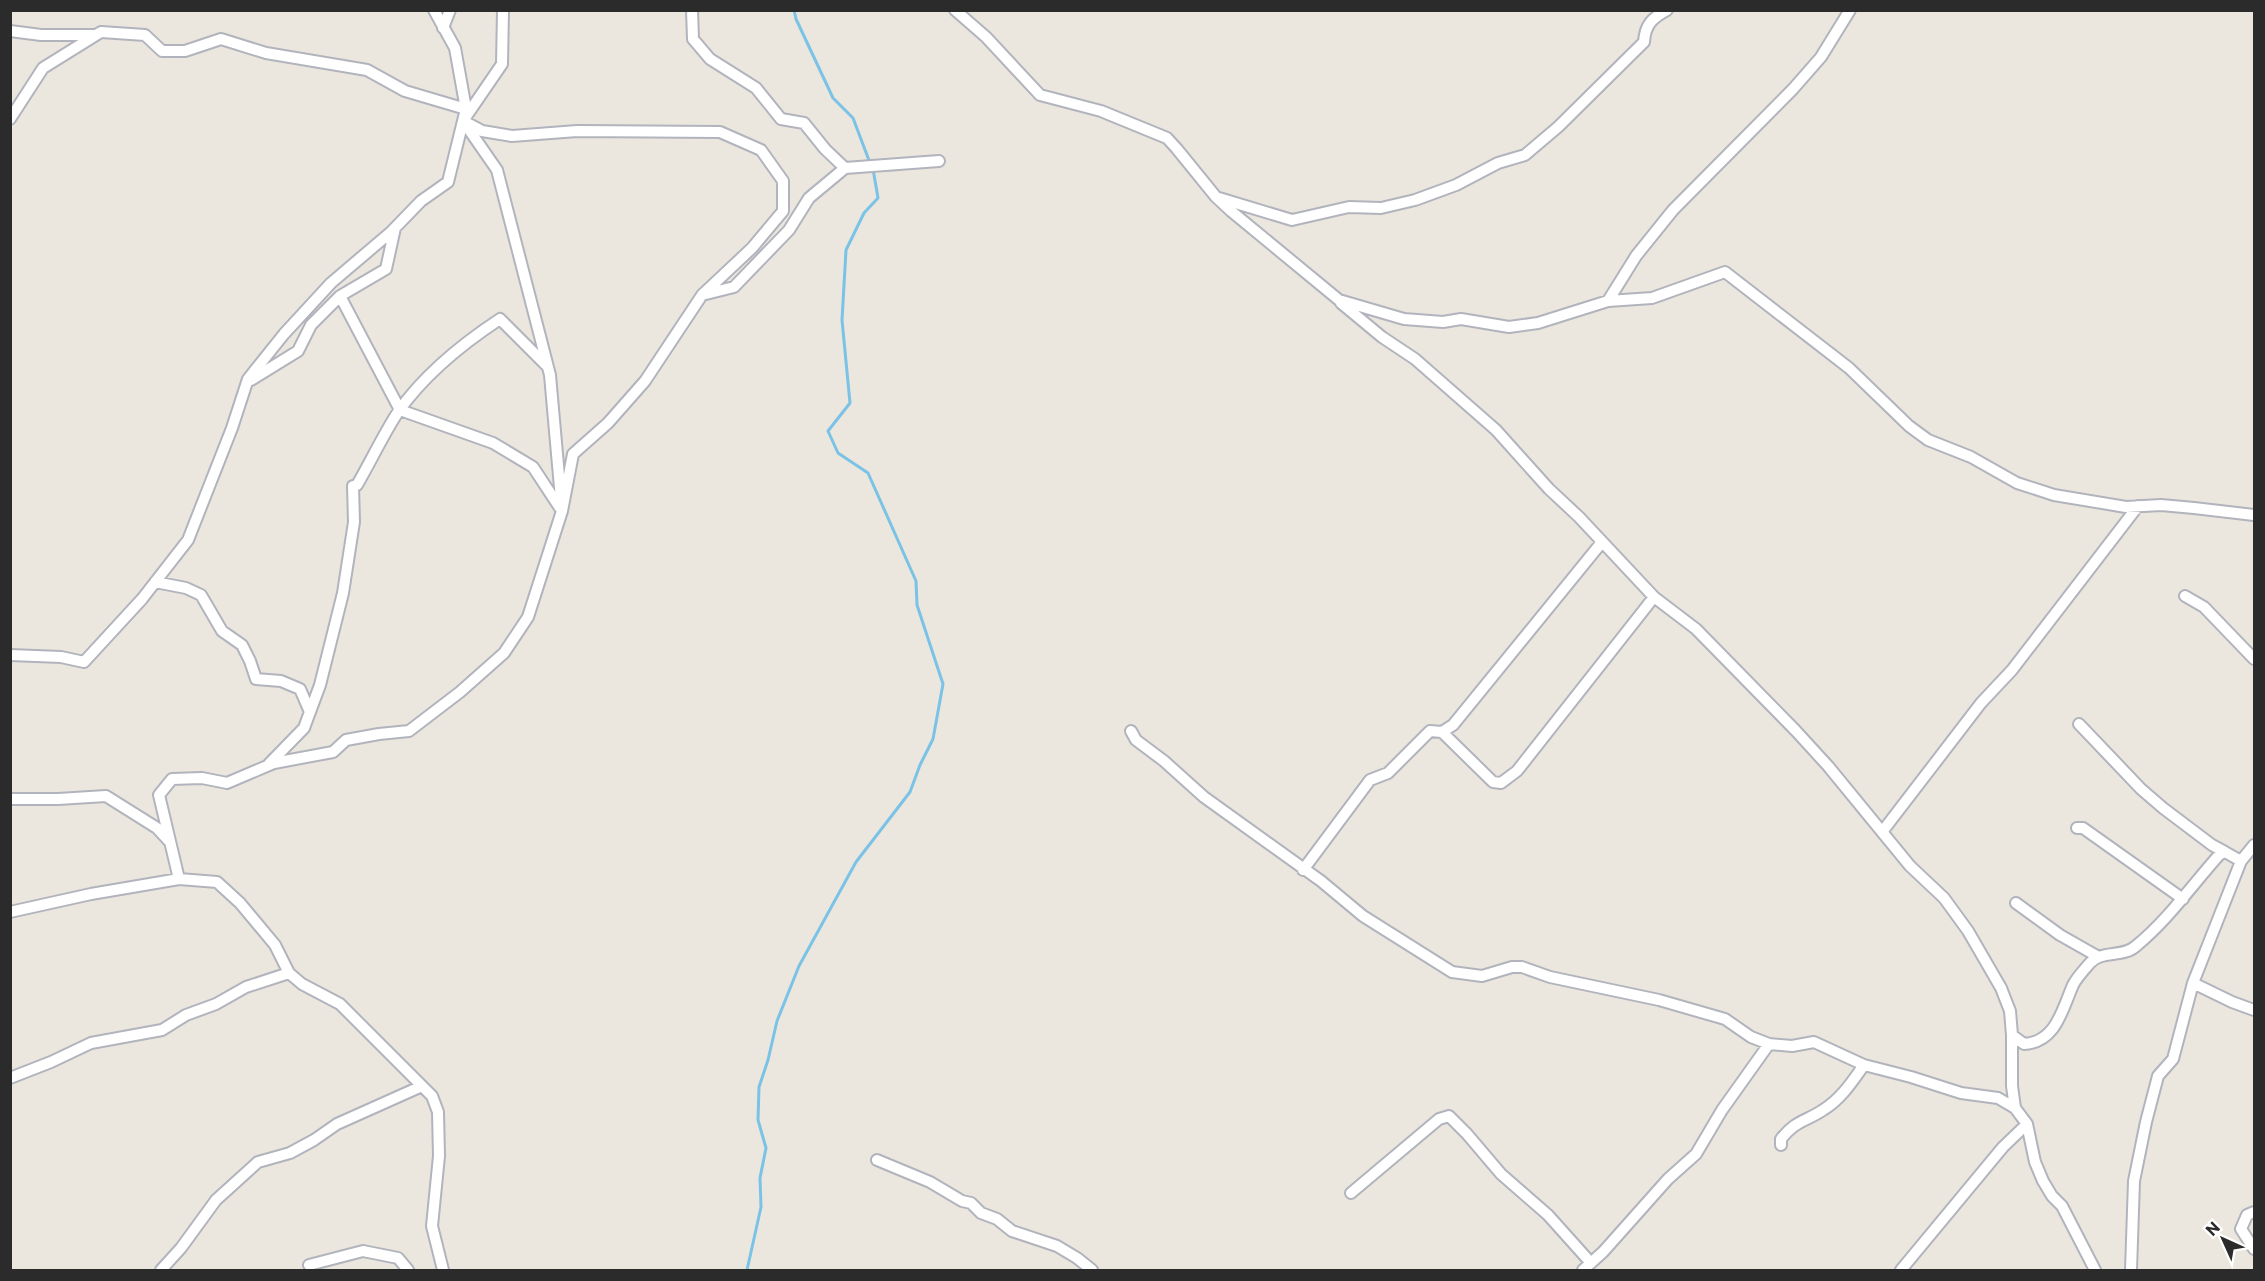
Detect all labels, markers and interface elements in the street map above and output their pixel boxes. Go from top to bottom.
north arrow [2193,1209,2253,1269]
text: N [2201,1217,2223,1239]

